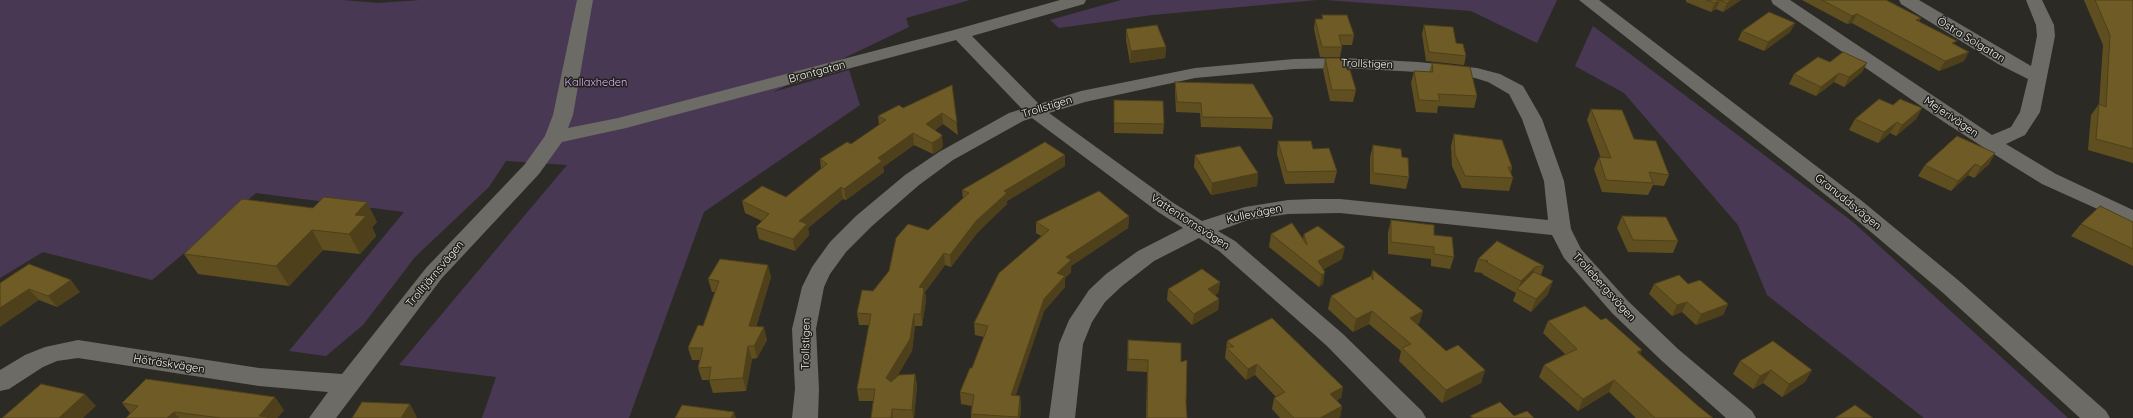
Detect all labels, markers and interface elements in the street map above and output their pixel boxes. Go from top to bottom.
street label: Östra Solgatan [1935,15,2007,65]
street label: Trollstigen [1341,56,1393,72]
street label: Brantgatan [787,58,847,86]
park label: Kallaxheden [565,76,627,90]
street label: Trollstigen [1020,93,1074,121]
street label: Mejerivägen [1921,94,1981,140]
street label: Granuddsvägen [1812,171,1884,233]
street label: Vattentornsvägen [1148,192,1232,252]
street label: Kullevägen [1225,202,1283,226]
street label: Trolltjärnsvägen [403,238,467,310]
street label: Trollebergsvägen [1570,250,1638,324]
street label: Trollstigen [799,318,813,370]
street label: Höträskvägen [133,352,205,376]

